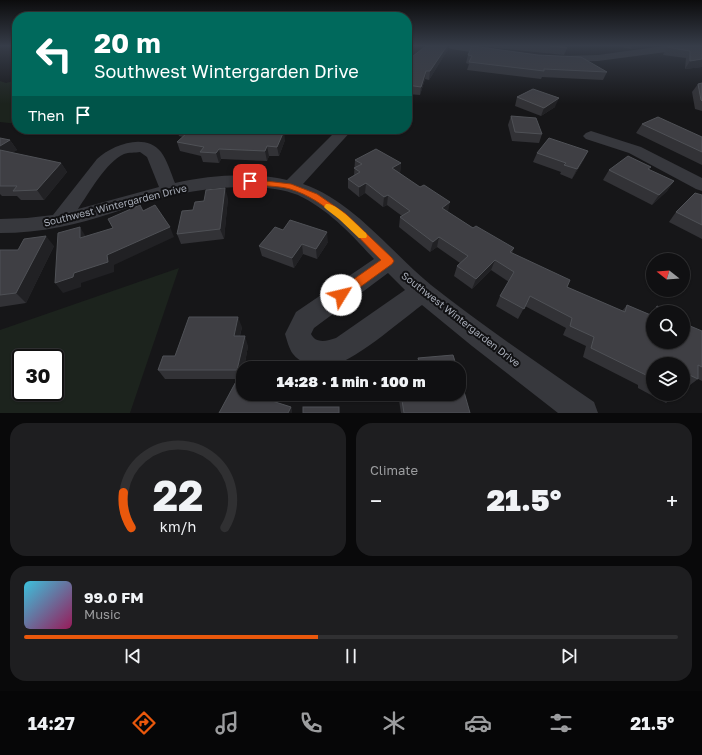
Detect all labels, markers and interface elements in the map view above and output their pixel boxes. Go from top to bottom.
text: 20 m [94,26,161,59]
icon: left [28,28,80,80]
text: Southwest Wintergarden Drive [94,60,359,82]
icon: arrive [72,104,94,126]
text: Then [28,106,64,124]
pin [233,164,267,198]
icon: arrive [239,170,261,192]
street label: Southwest Wintergarden Drive [42,181,188,229]
north arrow [646,253,690,297]
map controls [646,253,690,401]
street label: Southwest Wintergarden Drive [399,269,523,369]
position arrow [320,274,362,316]
button: search [646,305,690,349]
speed limit sign: 30 [12,349,64,401]
button: layers [646,357,690,401]
text: 14:28 · 1 min · 100 m [276,372,426,390]
text: Climate [370,462,418,478]
text: 22 [153,469,203,519]
text: 21.5° [487,482,561,518]
text: − [370,487,382,514]
text: + [666,487,678,514]
text: km/h [160,517,196,534]
text: 99.0 FM [84,588,144,606]
text: Music [84,606,121,622]
icon: previous [122,645,144,667]
icon: pause [340,645,362,667]
icon: next [558,645,580,667]
icon: directions [130,709,158,737]
icon: music [213,709,241,737]
icon: phone [297,709,325,737]
icon: climate [380,709,408,737]
icon: car [464,709,492,737]
icon: filters [547,709,575,737]
text: 14:27 [28,712,75,734]
text: 21.5° [630,712,674,734]

